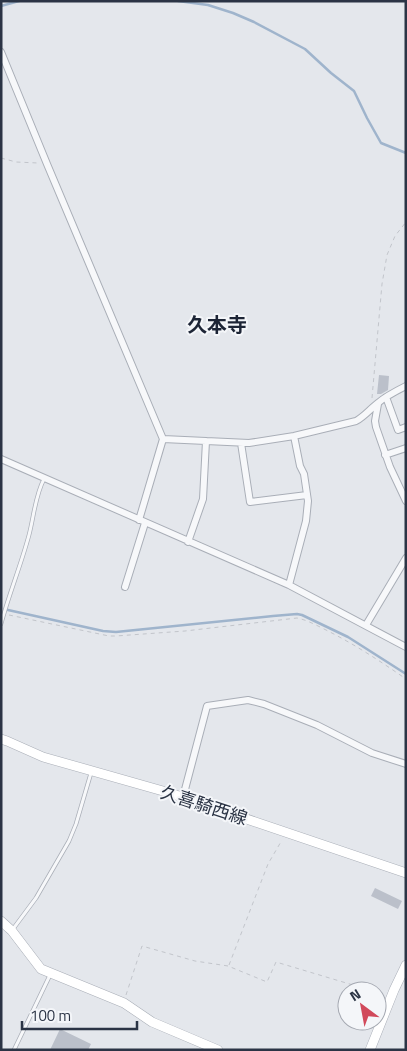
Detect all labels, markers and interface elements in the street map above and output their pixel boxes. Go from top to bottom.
district label: 久本寺 [187,309,247,340]
street label: 久喜騎西線 [157,778,251,832]
north arrow [337,981,387,1031]
text: N [345,983,365,1006]
scale bar [22,998,138,1030]
text: 100 m [30,1004,71,1027]

